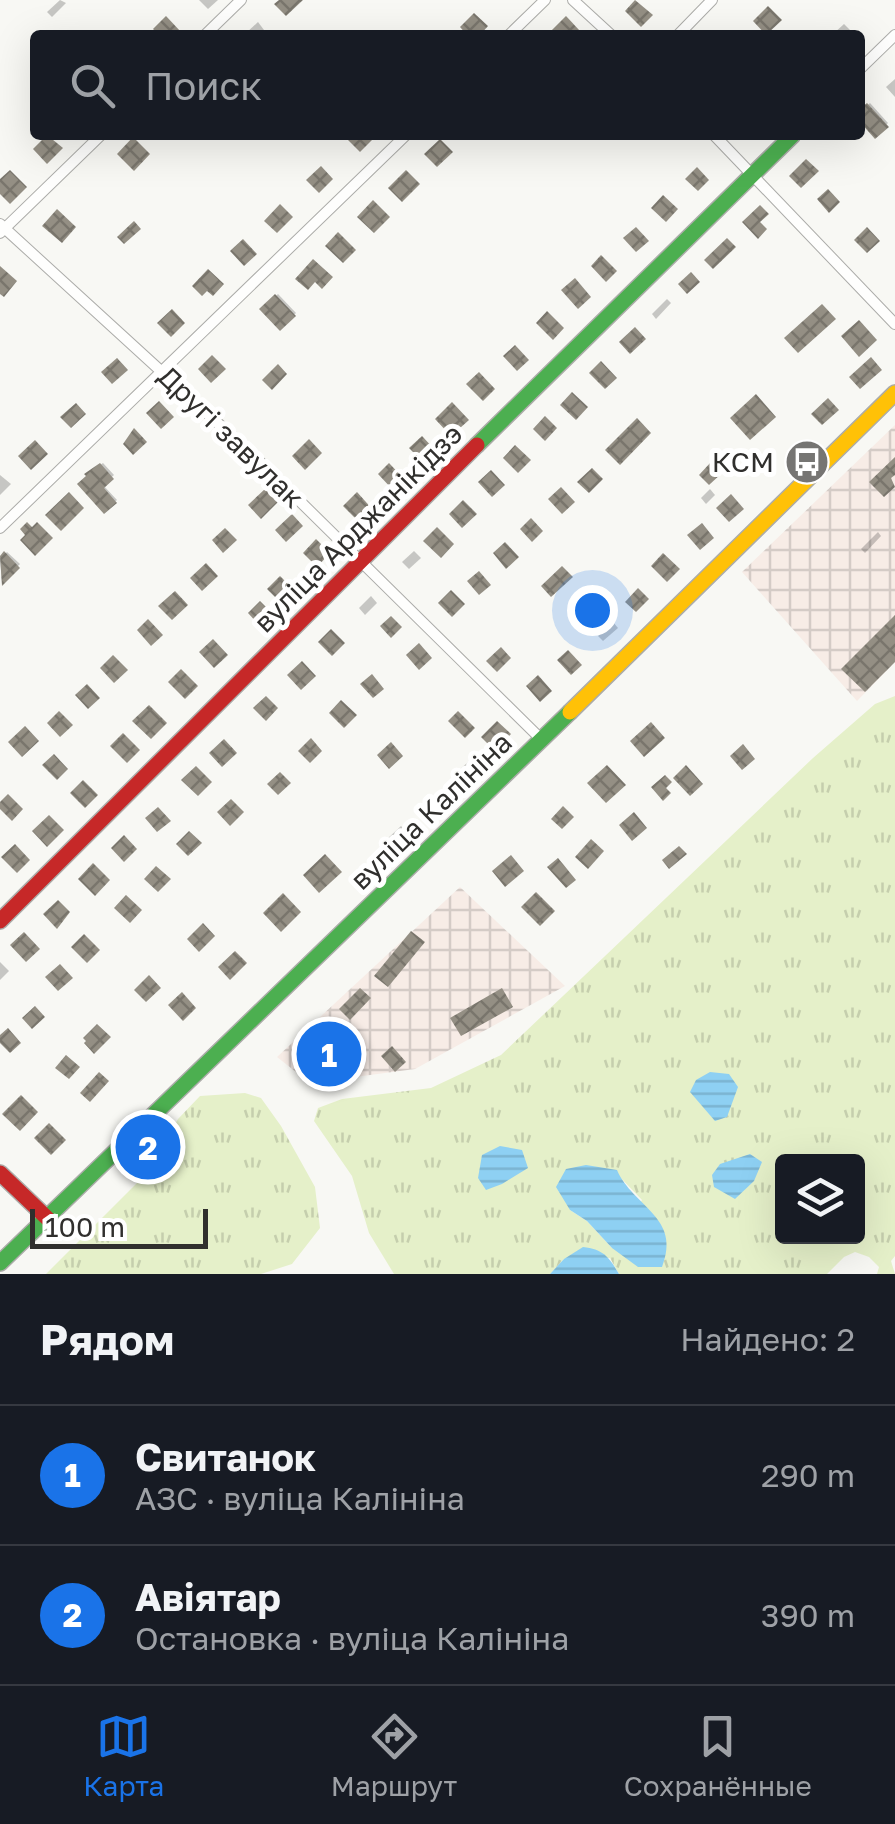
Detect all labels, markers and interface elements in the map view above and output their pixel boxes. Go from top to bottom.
search box [30,30,865,140]
icon: search [65,58,120,113]
text: Поиск [145,63,262,108]
street label: Другі завулак [152,359,311,514]
street label: вуліца Арджанікідзэ [247,417,469,639]
bus stop icon: КСМ [784,439,830,485]
place label: КСМ [712,445,774,478]
your location [567,585,618,636]
street label: вуліца Калініна [343,725,518,896]
pin: 1 [296,1016,362,1092]
pin: 2 [116,1110,180,1184]
map controls [775,1154,865,1244]
button: layers [775,1154,865,1244]
scale bar [30,1204,208,1248]
text: 100 m [45,1210,125,1243]
text: Рядом [40,1314,174,1364]
text: Найдено: 2 [680,1320,855,1358]
text: Свитанок [135,1434,316,1479]
text: 1 [64,1456,81,1494]
text: 290 m [761,1456,855,1494]
text: АЗС · вуліца Калініна [135,1479,465,1517]
text: Авіятар [135,1574,281,1619]
text: 2 [63,1596,82,1634]
text: 390 m [761,1596,855,1634]
text: Остановка · вуліца Калініна [135,1619,569,1657]
tab: Карта [83,1709,164,1802]
tab: Маршрут [331,1709,457,1802]
tab: Сохранённые [624,1709,812,1802]

